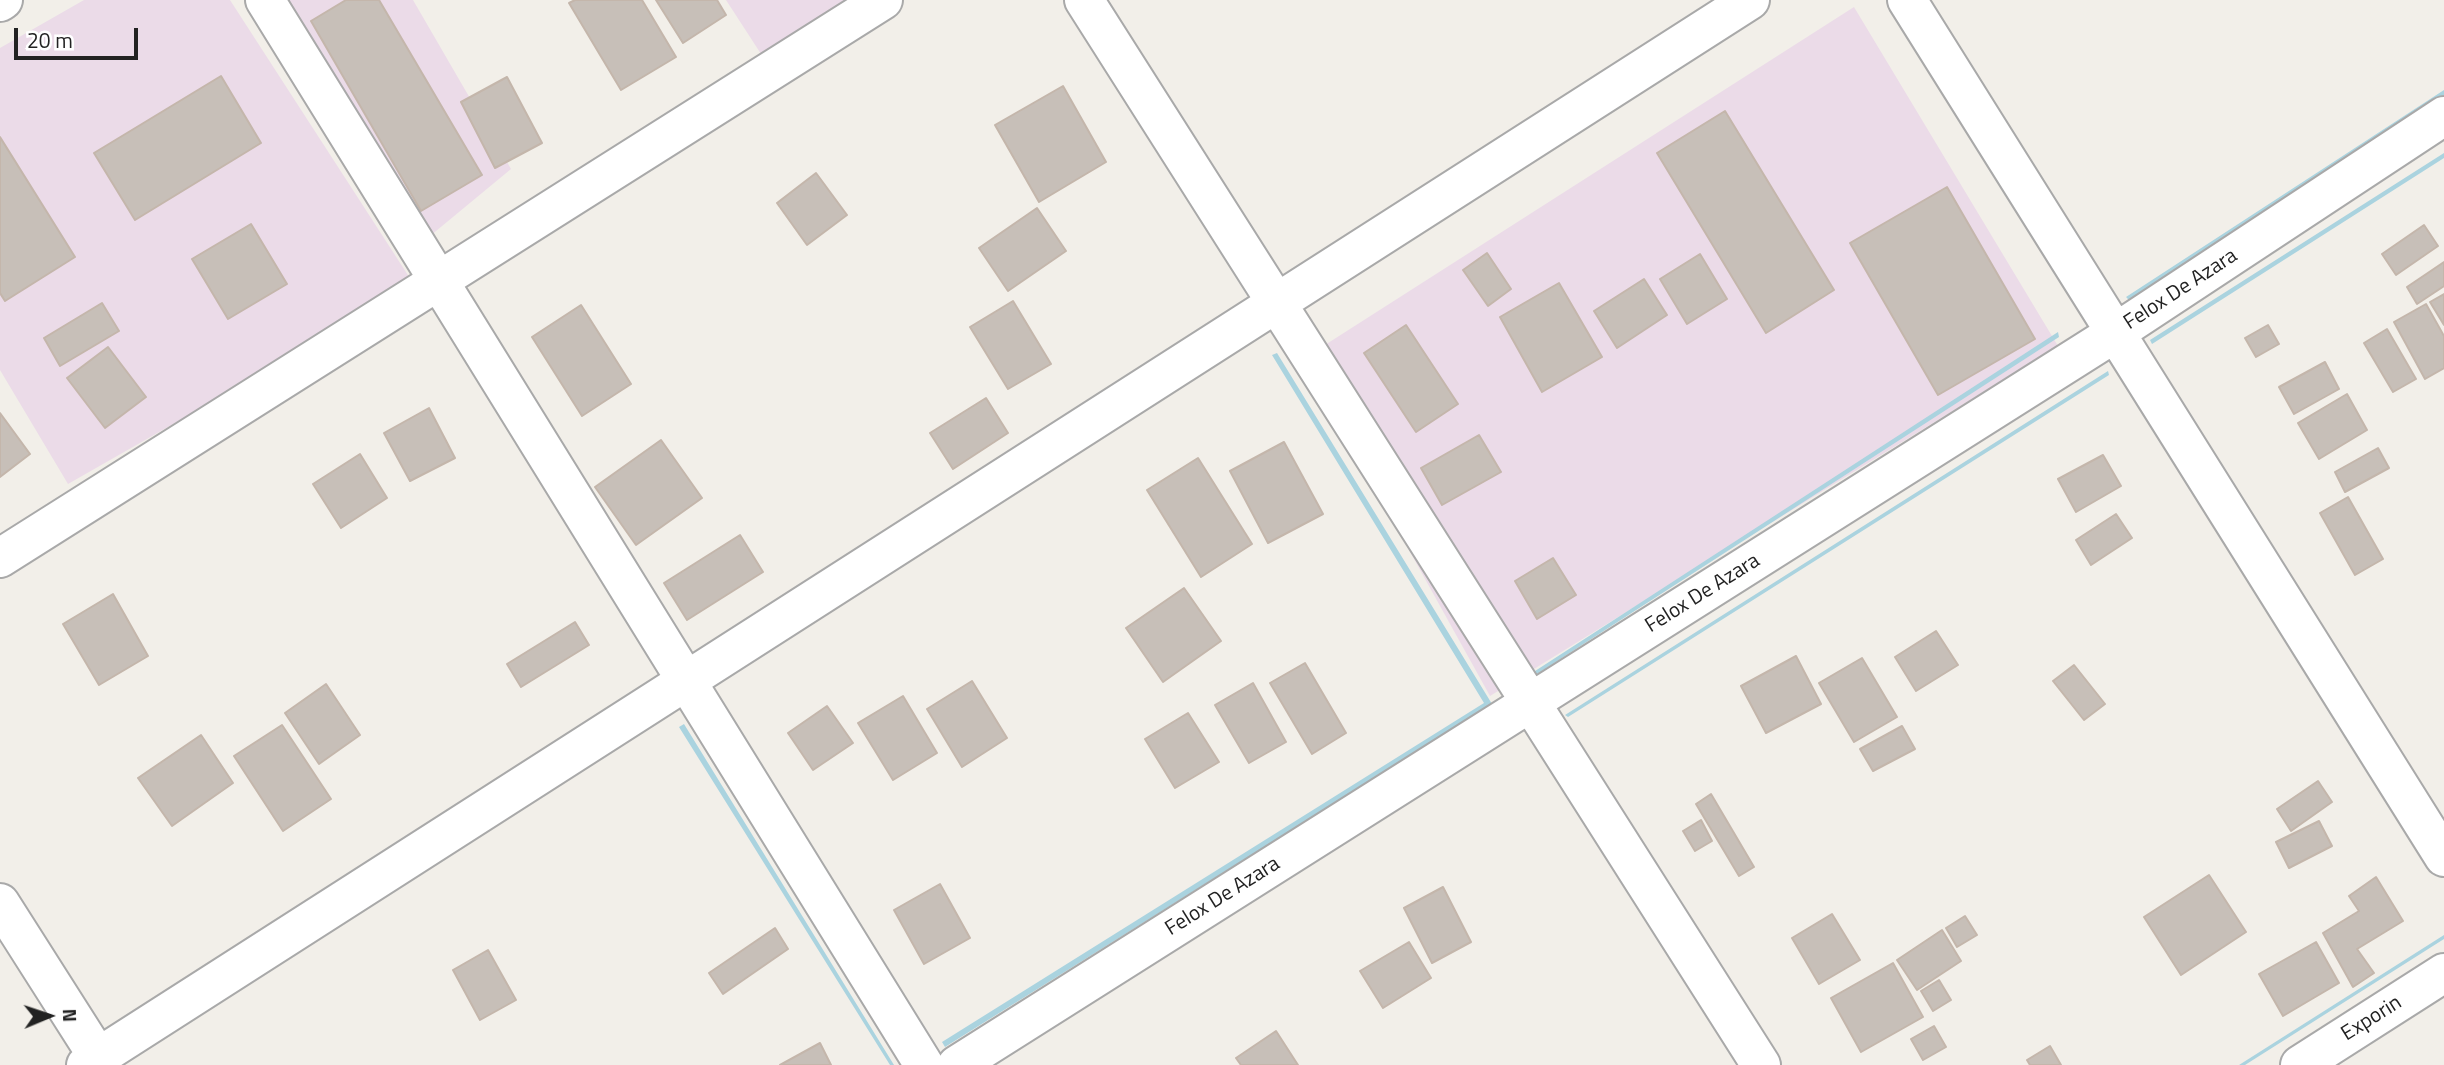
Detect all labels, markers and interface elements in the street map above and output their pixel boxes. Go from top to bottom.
scale bar [18,14,142,58]
text: 20 m [27,24,73,56]
street label: Felox De Azara [2120,244,2242,336]
street label: Felox De Azara [1641,549,1765,639]
street label: Felox De Azara [1161,852,1285,942]
north arrow [14,981,84,1051]
street label: Exporin [2337,991,2407,1047]
text: N [56,1008,85,1022]

